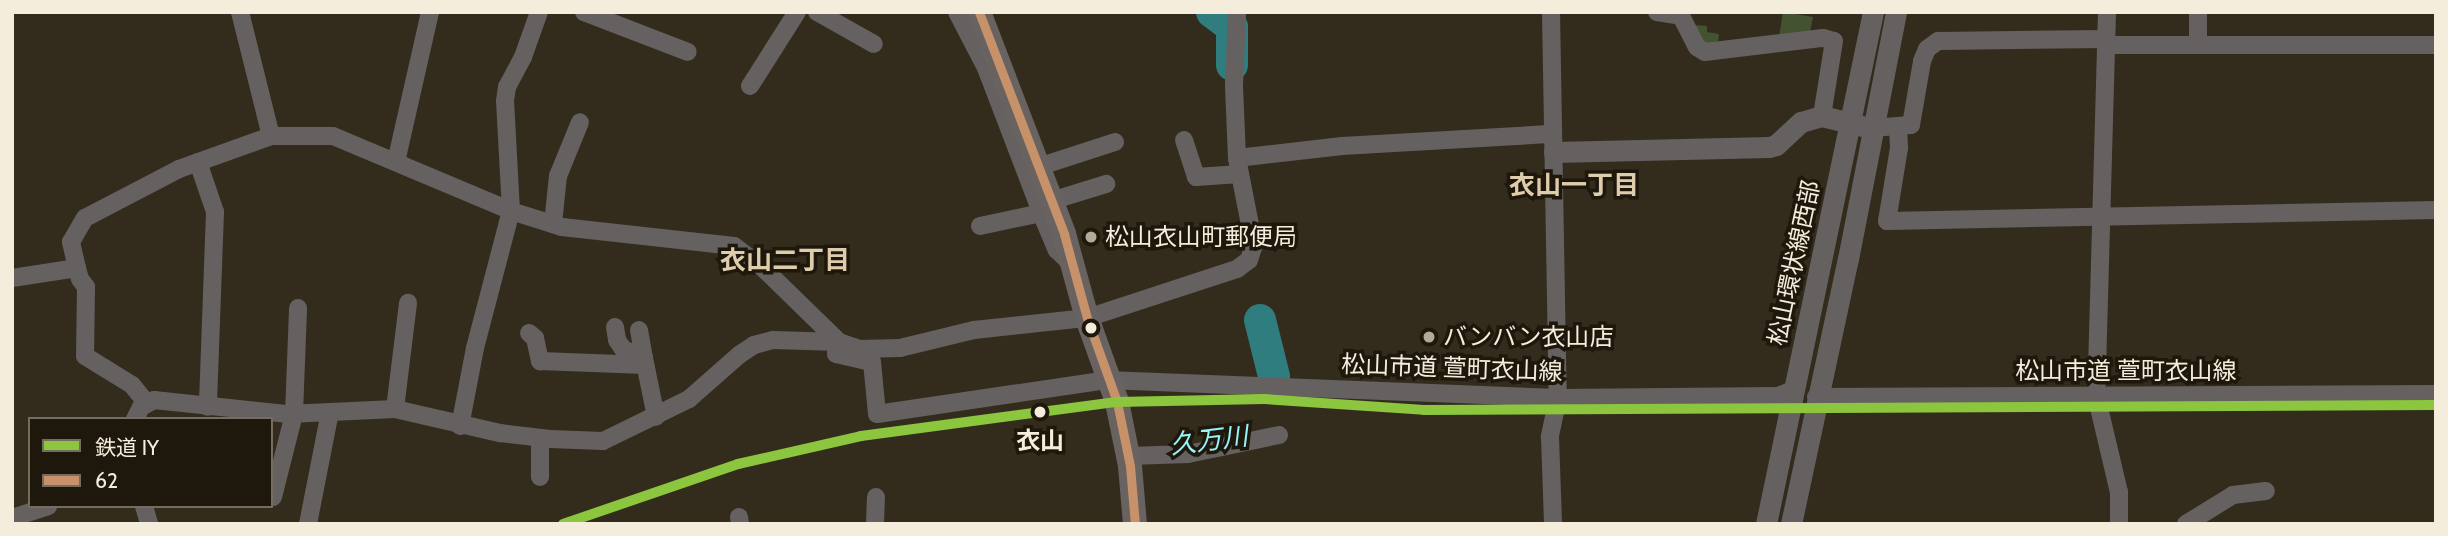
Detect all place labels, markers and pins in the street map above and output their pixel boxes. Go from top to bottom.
place label: 松山衣山町郵便局 [1105,223,1297,251]
marker: 松山衣山町郵便局 [1083,229,1099,245]
unlabelled marker [1084,321,1098,335]
place label: バンバン衣山店 [1443,323,1611,351]
marker: バンバン衣山店 [1421,329,1437,345]
marker: 衣山 [1029,401,1051,423]
place label: 衣山 [1016,427,1064,455]

